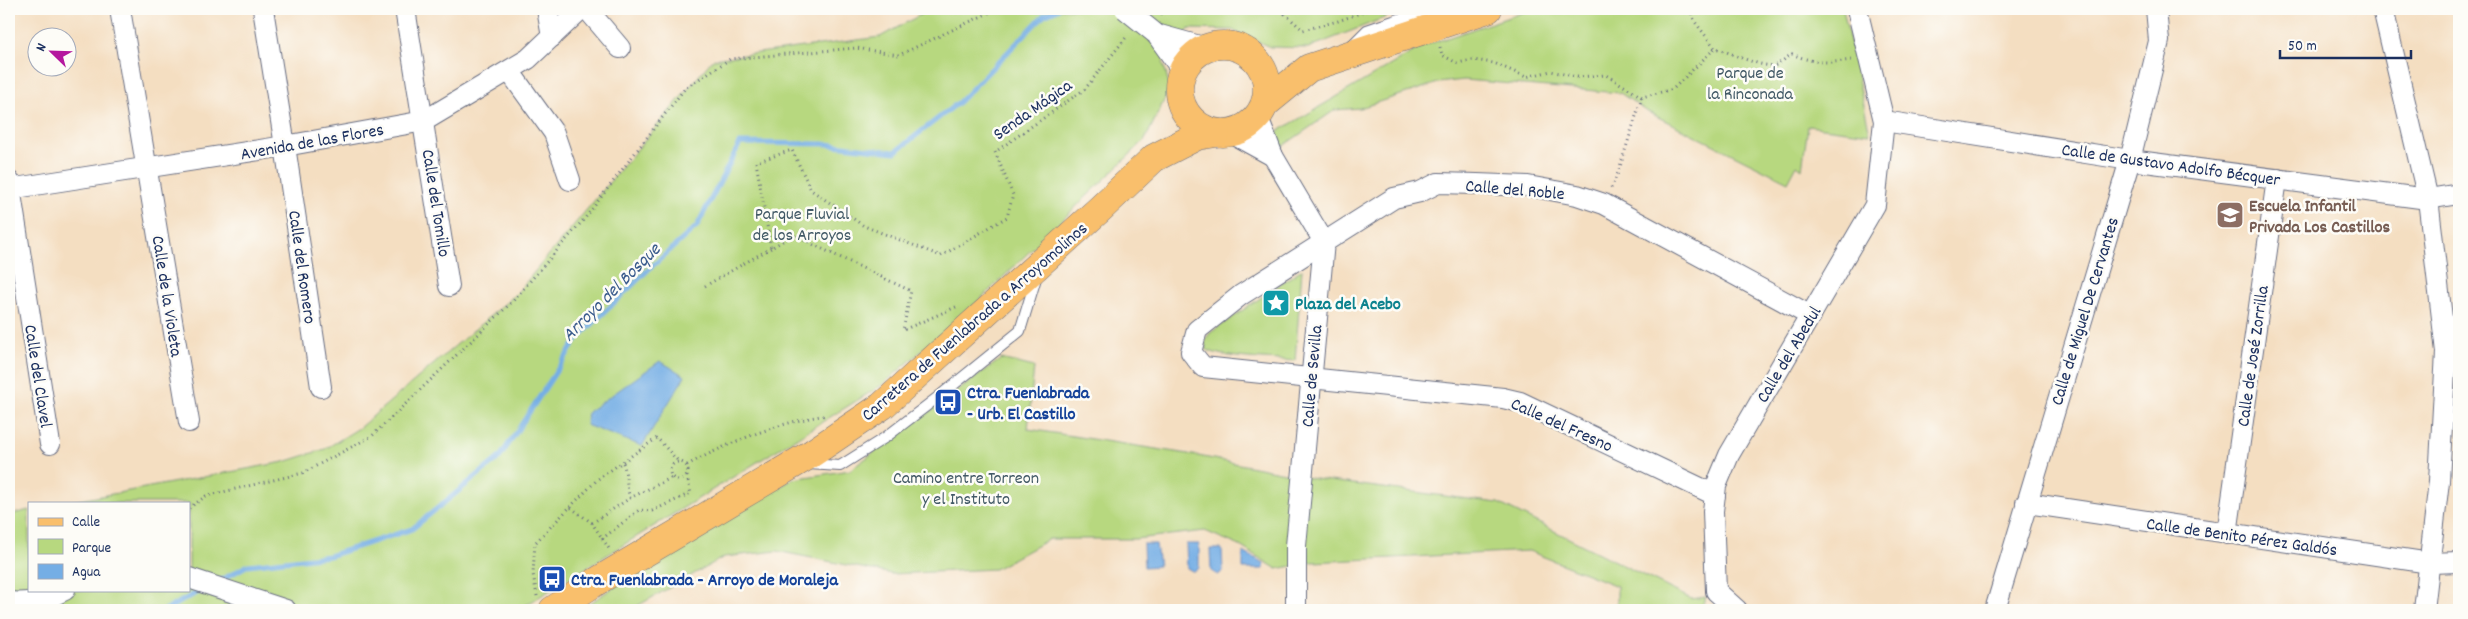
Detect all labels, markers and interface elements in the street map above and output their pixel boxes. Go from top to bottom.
north arrow [28,28,78,78]
scale bar [2280,28,2412,60]
text: 50 m [2288,36,2317,58]
text: N [31,41,52,55]
park label: Parque de la Rinconada [1707,62,1794,108]
street label: Senda Mágica [989,74,1079,148]
street label: Avenida de las Flores [239,119,386,168]
street label: Calle de Gustavo Adolfo Bécquer [2060,139,2282,194]
street label: Calle del Tomillo [414,148,455,259]
street label: Calle del Roble [1464,175,1565,208]
place label: Escuela Infantil Privada Los Castillos [2249,195,2391,241]
school or university icon: Escuela Infantil Privada Los Castillos [2215,200,2245,230]
park label: Parque Fluvial de los Arroyos [753,203,851,249]
street label: Calle del Romero [280,209,321,326]
street label: Calle de Miguel De Cervantes [2046,215,2127,409]
street label: Carretera de Fuenlabrada a Arroyomolinos [857,218,1094,428]
street label: Calle de la Violeta [144,234,188,359]
water label: Arroyo del Bosque [557,237,669,349]
street label: Calle de José Zorrilla [2232,284,2277,428]
place icon: Plaza del Acebo [1261,288,1291,318]
place label: Plaza del Acebo [1295,293,1401,318]
street label: Calle del Abedul [1751,302,1829,408]
street label: Calle del Clavel [16,323,57,430]
street label: Calle de Sevilla [1297,324,1330,428]
place label: Ctra. Fuenlabrada - Urb. El Castillo [967,382,1090,428]
bus stop icon: Ctra. Fuenlabrada - Urb. El Castillo [933,387,963,417]
street label: Calle del Fresno [1506,393,1616,460]
park label: Camino entre Torreon y el Instituto [893,467,1039,513]
legend [28,502,190,592]
text: Calle [72,512,101,534]
street label: Calle de Benito Pérez Galdós [2145,513,2339,564]
text: Parque [72,538,112,560]
text: Agua [72,562,101,584]
bus stop icon: Ctra. Fuenlabrada - Arroyo de Moraleja [537,564,567,594]
place label: Ctra. Fuenlabrada - Arroyo de Moraleja [571,569,838,594]

